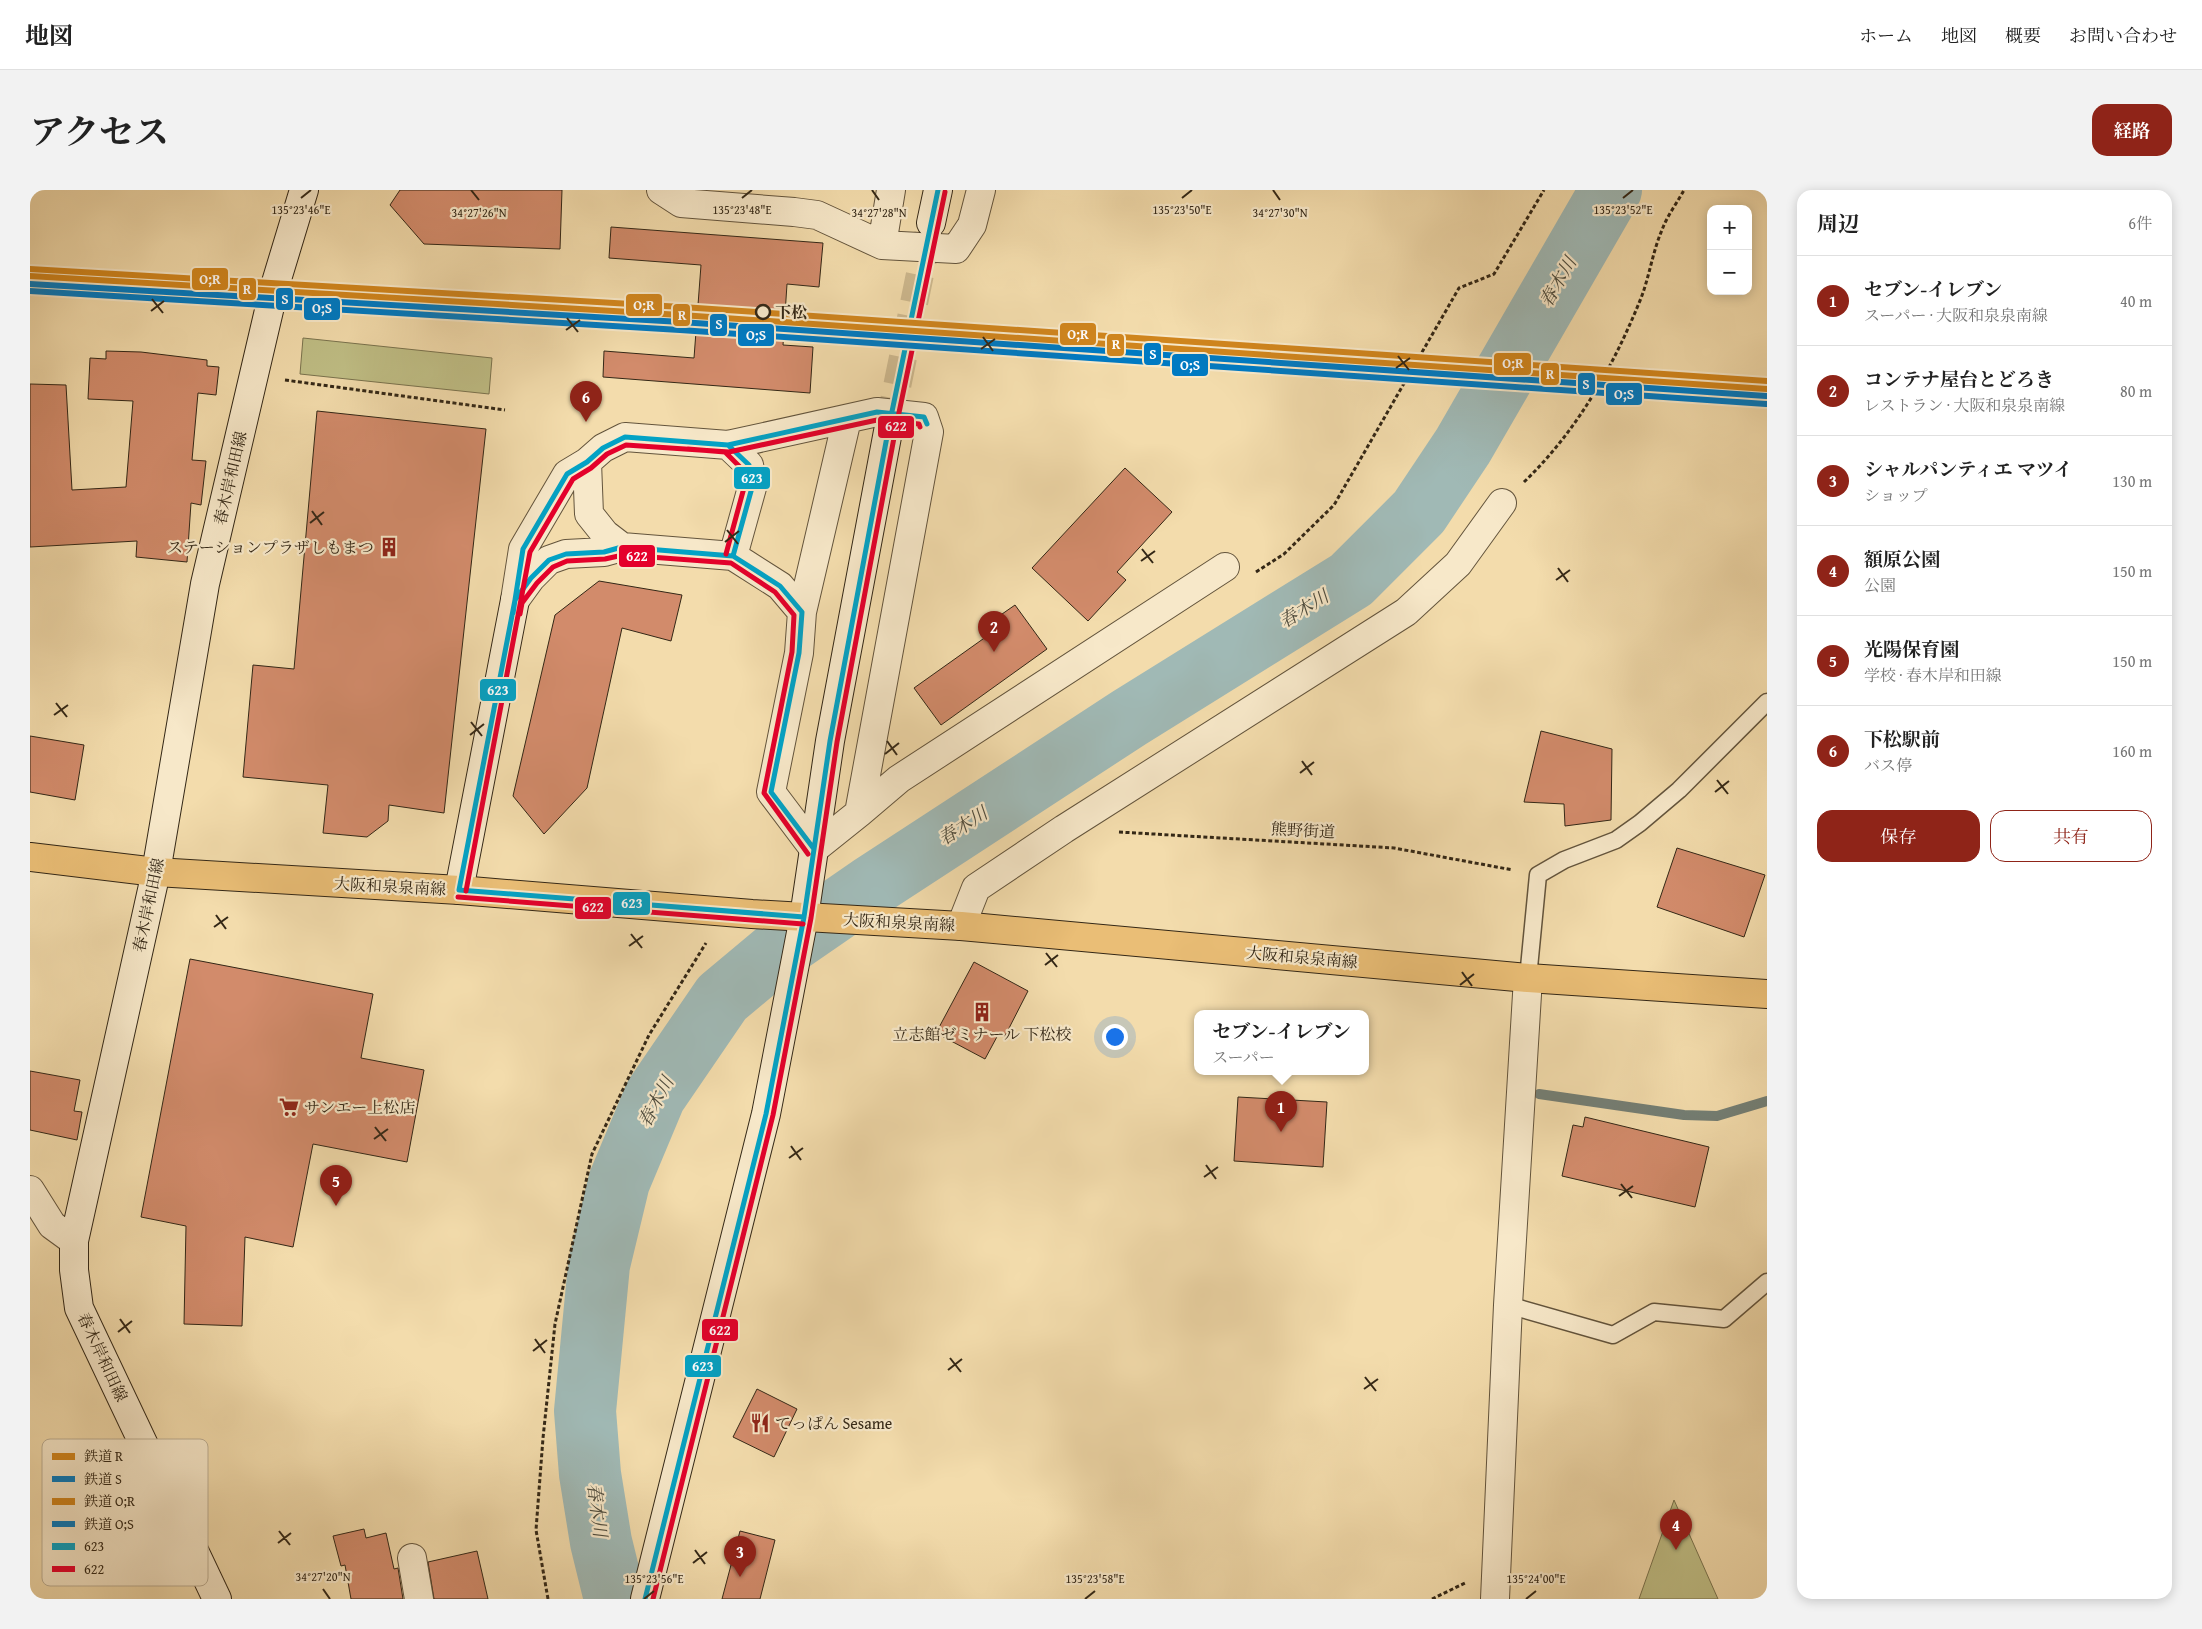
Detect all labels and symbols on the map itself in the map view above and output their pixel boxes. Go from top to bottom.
text: 135°23'46"E [271,201,331,218]
text: 135°23'48"E [712,201,772,218]
text: 135°23'50"E [1152,201,1212,218]
text: 135°23'52"E [1593,201,1653,218]
text: 34°27'26"N [451,204,507,221]
text: 34°27'28"N [851,204,907,221]
text: 34°27'30"N [1252,204,1308,221]
water label: 春木川 [1532,250,1584,312]
line badge: O;R [191,267,229,291]
text: O;R [199,269,221,289]
line badge: R [238,277,257,301]
text: R [243,279,252,299]
line badge: S [275,287,294,311]
text: S [281,289,289,309]
line badge: O;R [625,293,663,317]
text: O;R [633,295,655,315]
line badge: O;S [303,297,341,321]
text: O;S [312,298,332,318]
place label: 下松 [775,300,807,324]
line badge: R [672,303,691,327]
marker: 下松 [755,304,771,320]
text: R [678,305,687,325]
line badge: S [709,313,728,337]
text: S [715,314,723,334]
line badge: O;R [1059,322,1097,346]
line badge: O;S [737,323,775,347]
text: O;R [1067,324,1089,344]
text: O;S [746,325,766,345]
line badge: R [1106,333,1125,357]
text: R [1112,334,1121,354]
line badge: S [1143,342,1162,366]
text: S [1149,344,1157,364]
line badge: O;R [1493,352,1532,376]
line badge: O;S [1171,353,1209,377]
text: O;R [1502,353,1524,373]
text: O;S [1180,355,1200,375]
line badge: R [1540,362,1560,386]
text: R [1546,364,1555,384]
line badge: S [1577,372,1596,396]
text: S [1582,374,1590,394]
pin: 6 [570,381,602,422]
line badge: O;S [1605,382,1643,406]
text: O;S [1614,384,1634,404]
line badge: 622 [877,415,915,439]
text: 622 [885,416,907,436]
street label: 春木岸和田線 [208,429,252,527]
line badge: 623 [733,466,771,490]
text: 623 [741,468,763,488]
place label: ステーションプラザしもまつ [167,535,374,559]
building icon: ステーションプラザしもまつ [378,536,400,558]
line badge: 622 [618,544,656,568]
text: 622 [626,546,648,566]
water label: 春木川 [1274,582,1335,634]
pin: 2 [978,611,1010,652]
line badge: 623 [479,678,517,702]
text: 623 [487,680,509,700]
water label: 春木川 [933,798,994,852]
street label: 熊野街道 [1270,816,1336,844]
street label: 春木岸和田線 [126,856,170,954]
street label: 大阪和泉泉南線 [333,871,447,901]
line badge: 623 [612,891,651,916]
text: 623 [621,893,643,913]
line badge: 622 [574,896,612,920]
text: 622 [582,897,604,917]
street label: 大阪和泉泉南線 [842,907,956,937]
street label: 大阪和泉泉南線 [1245,940,1359,974]
building icon: 立志館ゼミナール 下松校 [971,1001,993,1023]
place label: 立志館ゼミナール 下松校 [892,1022,1072,1046]
your location [1102,1024,1128,1050]
water label: 春木川 [631,1070,681,1132]
pin: 1 [1265,1091,1297,1132]
place label: サンエー上松店 [304,1095,415,1119]
supermarket icon: サンエー上松店 [278,1096,300,1118]
pin: 5 [320,1165,352,1206]
street label: 春木岸和田線 [72,1308,134,1406]
line badge: 622 [701,1318,739,1342]
text: 622 [709,1320,731,1340]
line badge: 623 [684,1354,722,1378]
text: 623 [692,1356,714,1376]
place label: てっぱん Sesame [775,1411,892,1435]
restaurant icon: てっぱん Sesame [749,1412,771,1434]
legend [42,1439,208,1586]
text: 鉄道 R [84,1446,124,1466]
text: 鉄道 S [84,1469,122,1489]
water label: 春木川 [581,1481,614,1540]
text: 鉄道 O;R [84,1491,136,1511]
pin: 4 [1660,1509,1692,1550]
text: 鉄道 O;S [84,1514,134,1534]
text: 623 [84,1536,104,1556]
pin: 3 [724,1536,756,1577]
text: 622 [84,1559,104,1579]
text: 34°27'20"N [295,1568,351,1585]
text: 135°23'56"E [624,1570,684,1587]
text: 135°23'58"E [1065,1570,1125,1587]
text: 135°24'00"E [1506,1570,1566,1587]

